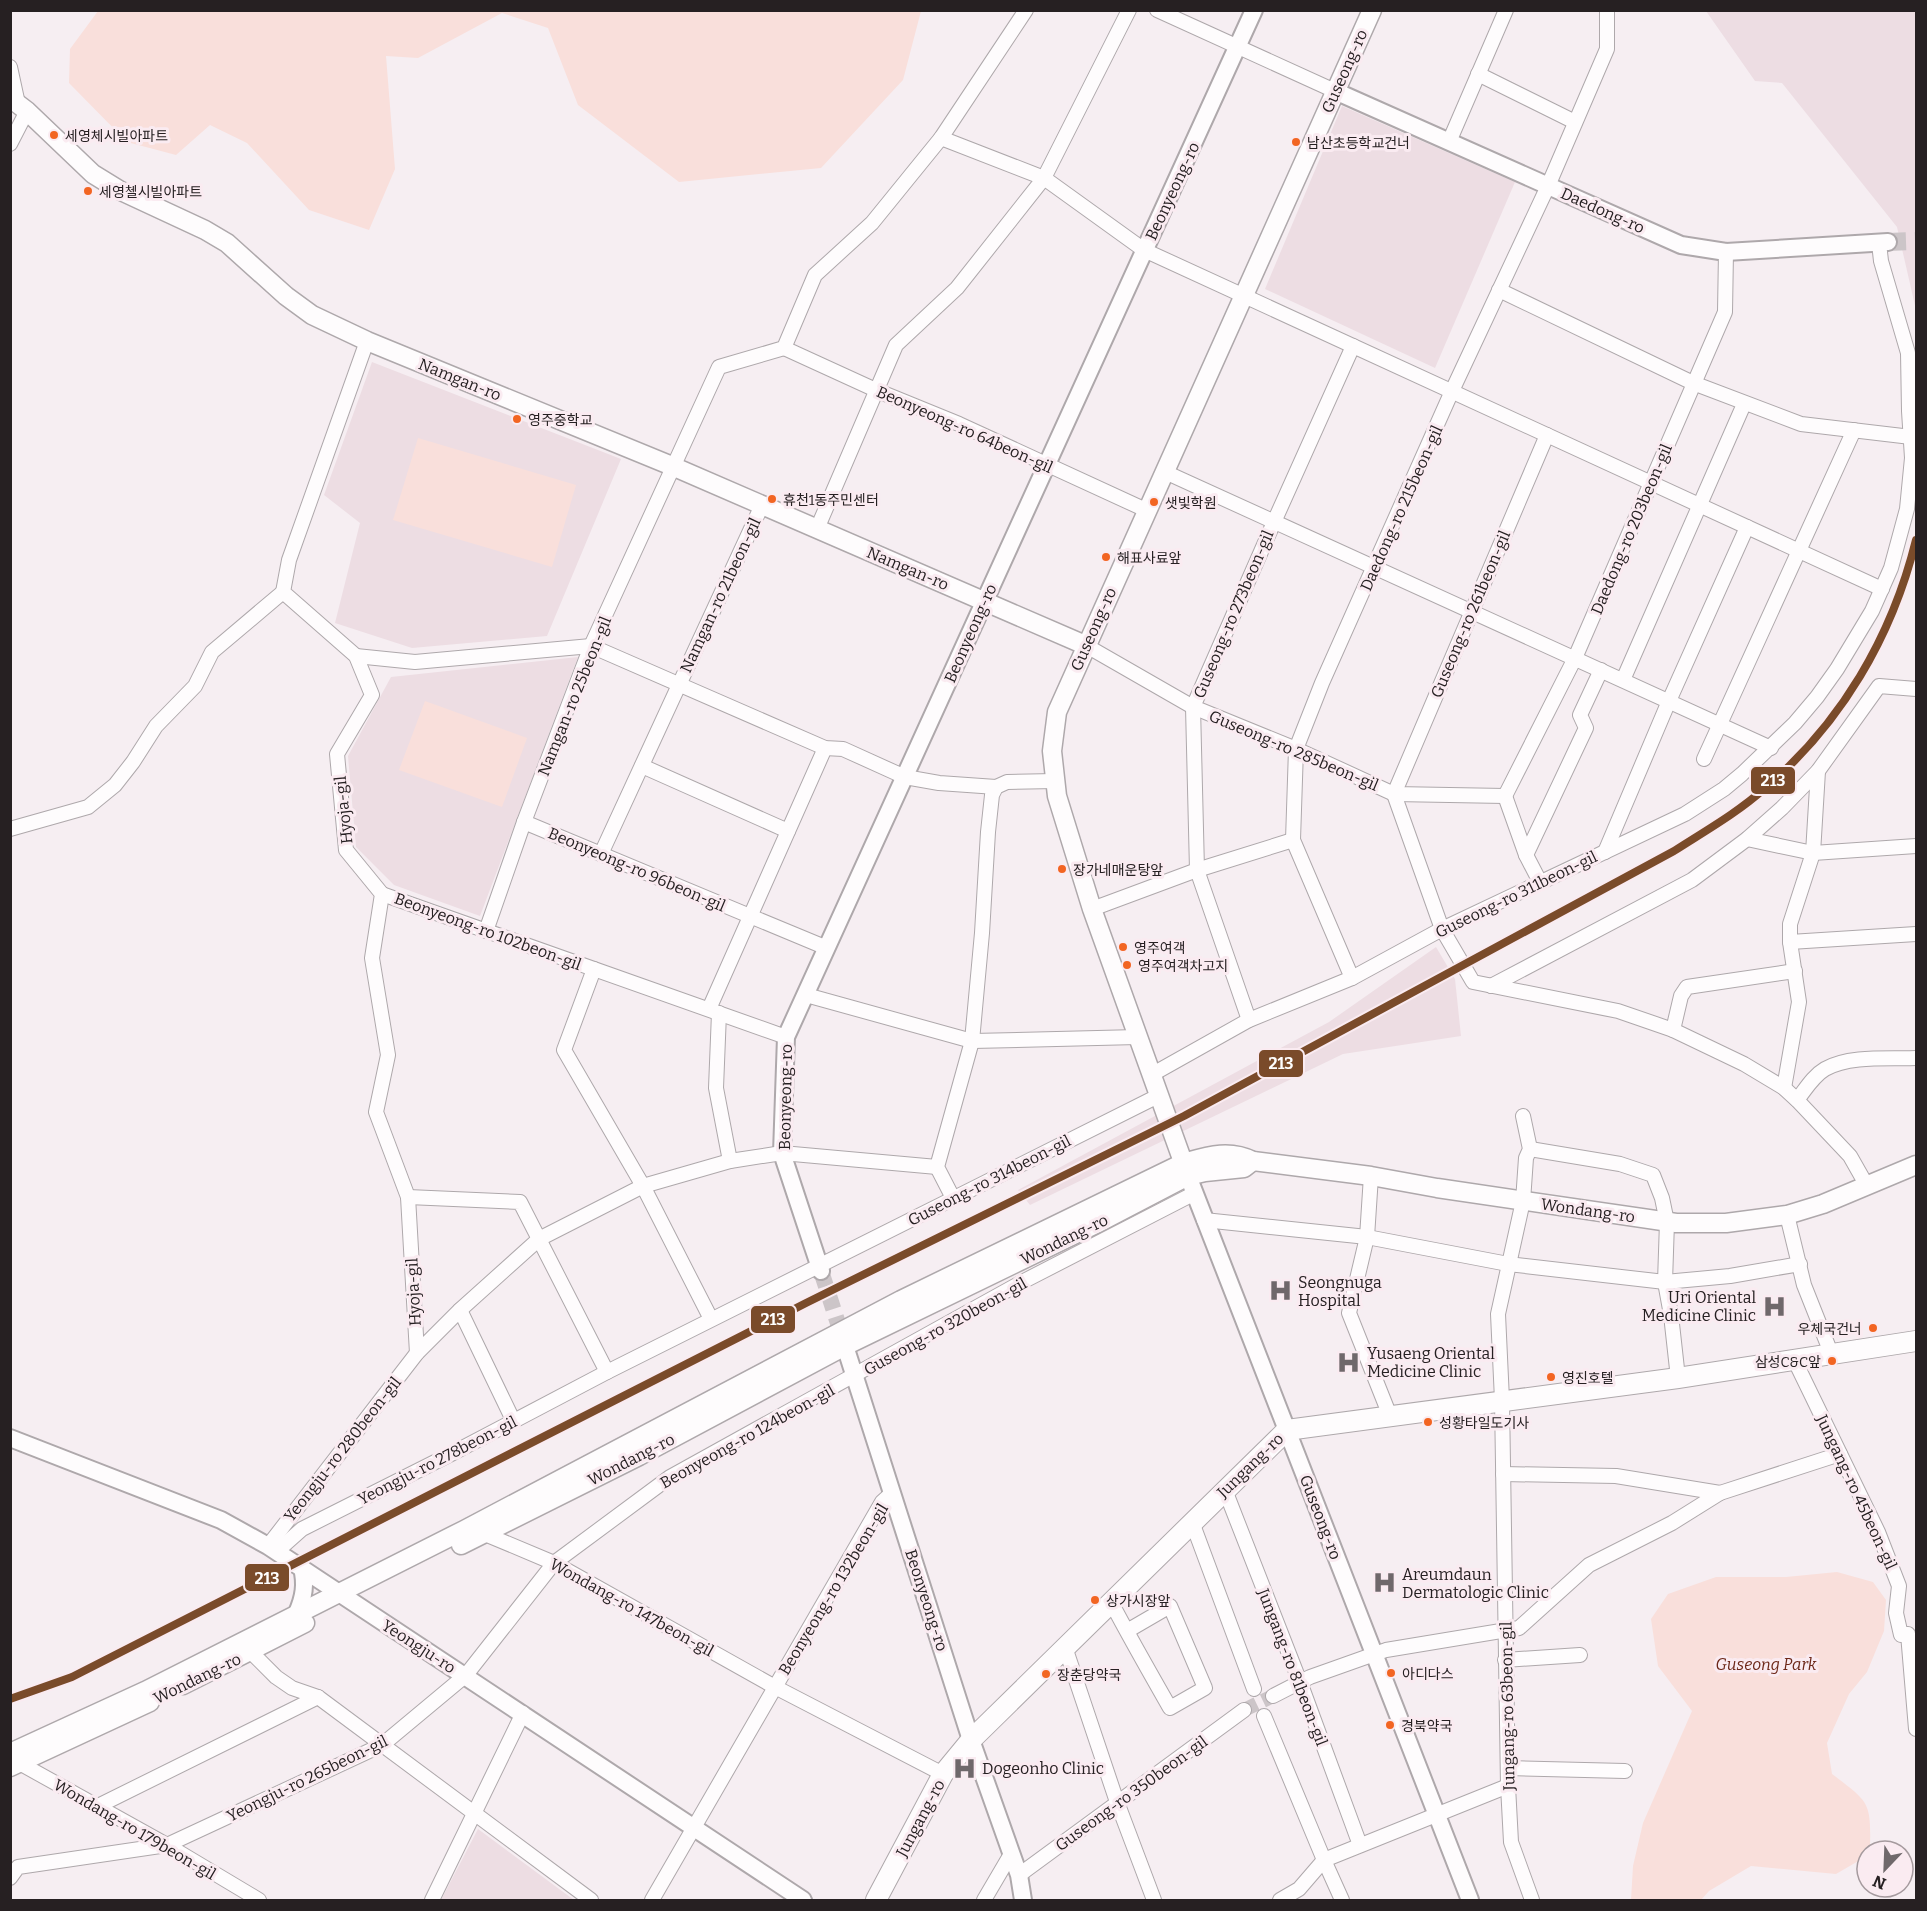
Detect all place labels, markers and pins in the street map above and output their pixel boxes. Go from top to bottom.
place label: 세영체시빌아파트 [65,128,168,145]
marker: 세영체시빌아파트 [48,129,60,141]
place label: 남산초등학교건너 [1307,135,1410,152]
marker: 남산초등학교건너 [1290,136,1302,148]
place label: 세영첼시빌아파트 [99,184,202,201]
marker: 세영첼시빌아파트 [82,185,94,197]
place label: 영주중학교 [528,412,593,429]
marker: 영주중학교 [511,413,523,425]
place label: 휴천1동주민센터 [783,492,879,509]
marker: 휴천1동주민센터 [766,493,778,505]
place label: 샛빛학원 [1165,495,1217,512]
marker: 샛빛학원 [1148,496,1160,508]
place label: 해표사료앞 [1117,550,1182,567]
marker: 해표사료앞 [1100,551,1112,563]
place label: 장가네매운탕앞 [1073,862,1163,879]
marker: 장가네매운탕앞 [1056,863,1068,875]
place label: 영주여객 [1134,940,1186,957]
marker: 영주여객 [1117,941,1129,953]
place label: 영주여객차고지 [1138,958,1228,975]
marker: 영주여객차고지 [1121,959,1133,971]
place label: Seongnuga Hospital [1298,1273,1382,1310]
hospital icon: Seongnuga Hospital [1267,1278,1293,1304]
place label: Uri Oriental Medicine Clinic [1642,1288,1756,1325]
hospital icon: Uri Oriental Medicine Clinic [1761,1293,1787,1319]
place label: 우체국건너 [1798,1321,1862,1338]
marker: 우체국건너 [1867,1322,1879,1334]
place label: Yusaeng Oriental Medicine Clinic [1367,1344,1495,1381]
hospital icon: Yusaeng Oriental Medicine Clinic [1336,1349,1362,1375]
place label: 삼성C&C앞 [1755,1354,1821,1371]
marker: 삼성C&C앞 [1826,1355,1838,1367]
place label: 영진호텔 [1562,1370,1614,1387]
marker: 영진호텔 [1545,1371,1557,1383]
place label: 성황타일도기사 [1439,1415,1529,1432]
marker: 성황타일도기사 [1422,1416,1434,1428]
place label: Areumdaun Dermatologic Clinic [1402,1565,1549,1602]
hospital icon: Areumdaun Dermatologic Clinic [1371,1570,1397,1596]
place label: 상가시장앞 [1106,1593,1171,1610]
marker: 상가시장앞 [1089,1594,1101,1606]
place label: 아디다스 [1402,1666,1454,1683]
place label: 장춘당약국 [1057,1667,1122,1684]
marker: 아디다스 [1385,1667,1397,1679]
marker: 장춘당약국 [1040,1668,1052,1680]
place label: 경북약국 [1401,1718,1453,1735]
marker: 경북약국 [1384,1719,1396,1731]
hospital icon: Dogeonho Clinic [951,1755,977,1781]
place label: Dogeonho Clinic [982,1759,1104,1778]

